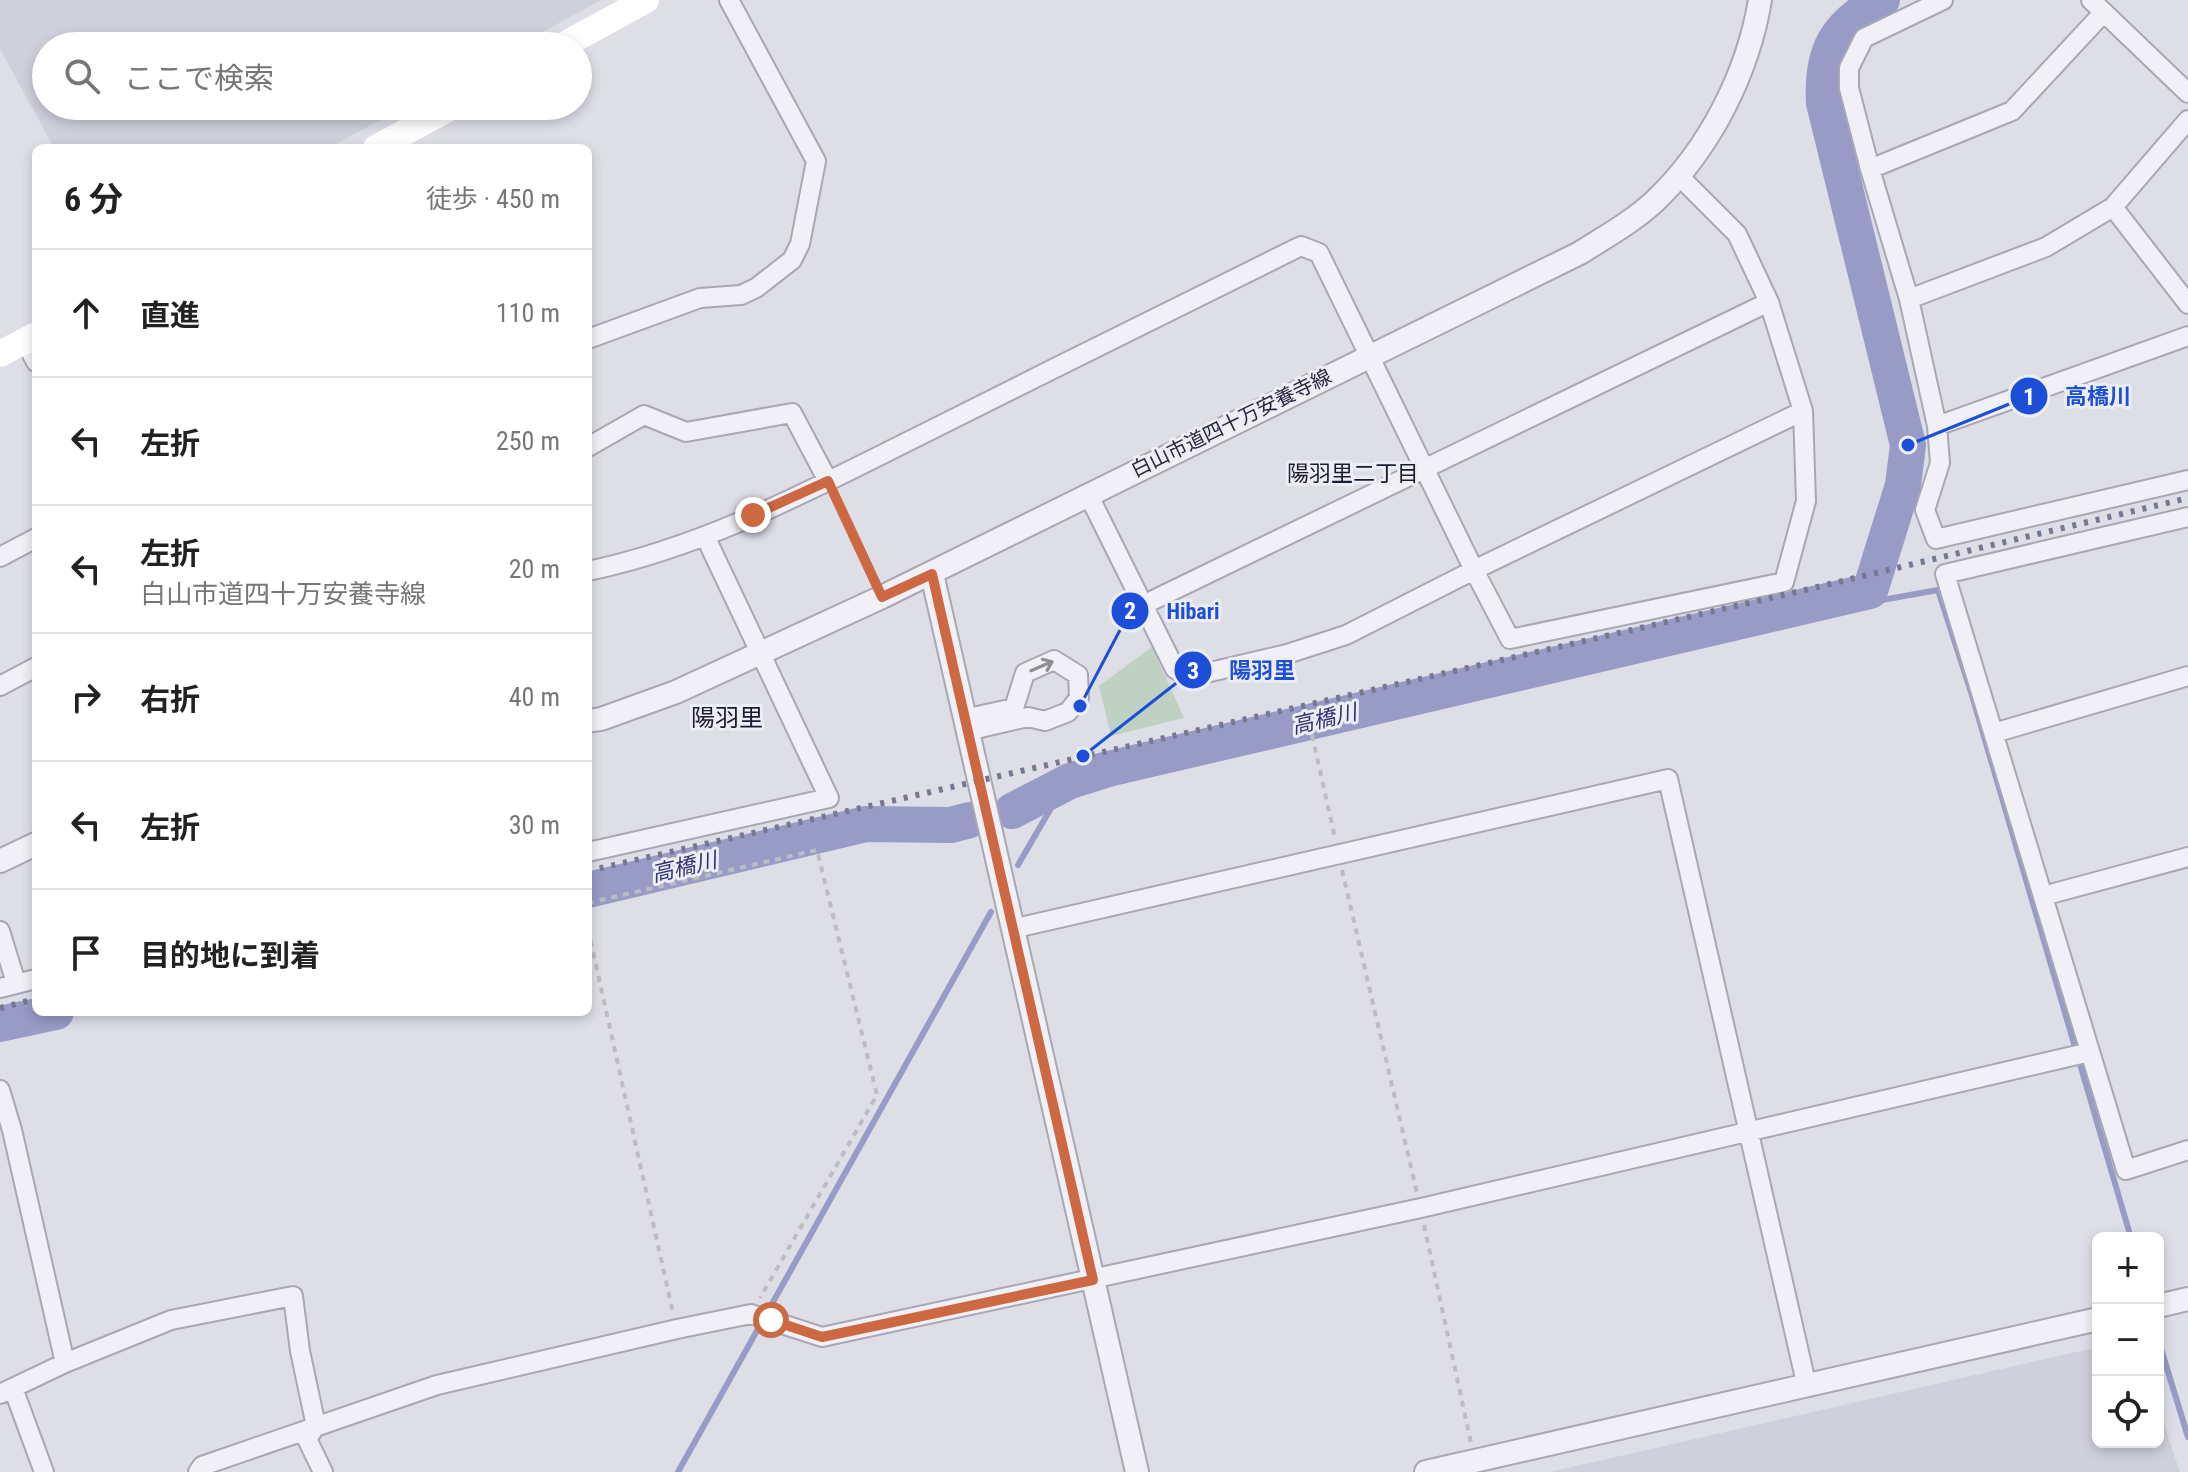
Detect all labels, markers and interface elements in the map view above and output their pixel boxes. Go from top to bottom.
search box [32,32,592,120]
icon: search [60,54,104,98]
text: ここで検索 [124,61,274,96]
text: 6 分 [64,179,123,219]
text: 徒歩 · 450 m [426,184,560,214]
icon: ahead [64,291,108,335]
text: 直進 [140,298,200,333]
text: 110 m [496,298,560,328]
street label: 白山市道四十万安養寺線 [1127,364,1335,482]
callout: 高橋川 [2009,373,2147,419]
text: 1 [2023,383,2035,411]
text: 高橋川 [2065,384,2131,409]
icon: left [64,419,108,463]
text: 左折 [140,426,200,461]
text: 250 m [496,426,560,456]
district label: 陽羽里二丁目 [1287,461,1419,486]
route end [735,497,771,533]
text: 左折 [140,536,200,571]
icon: left [64,547,108,591]
text: 20 m [509,554,560,584]
text: 白山市道四十万安養寺線 [140,579,426,609]
callout: Hibari [1110,588,1236,634]
text: 2 [1124,597,1136,625]
text: Hibari [1166,599,1220,624]
callout: 陽羽里 [1173,647,1311,693]
text: 3 [1187,657,1199,685]
one-way arrow [1029,658,1053,672]
text: 陽羽里 [1229,658,1295,683]
icon: right [64,675,108,719]
text: 右折 [140,682,200,717]
text: 40 m [509,682,560,712]
water label: 高橋川 [1289,699,1361,739]
district label: 陽羽里 [691,704,763,732]
icon: left [64,803,108,847]
text: 左折 [140,810,200,845]
text: 30 m [509,810,560,840]
water label: 高橋川 [649,847,721,887]
icon: arrive [64,931,108,975]
text: 目的地に到着 [140,938,320,973]
map controls [2092,1232,2164,1448]
button: + [2092,1232,2164,1304]
route start [753,1302,789,1338]
button: − [2092,1304,2164,1376]
button: locate [2092,1376,2164,1448]

